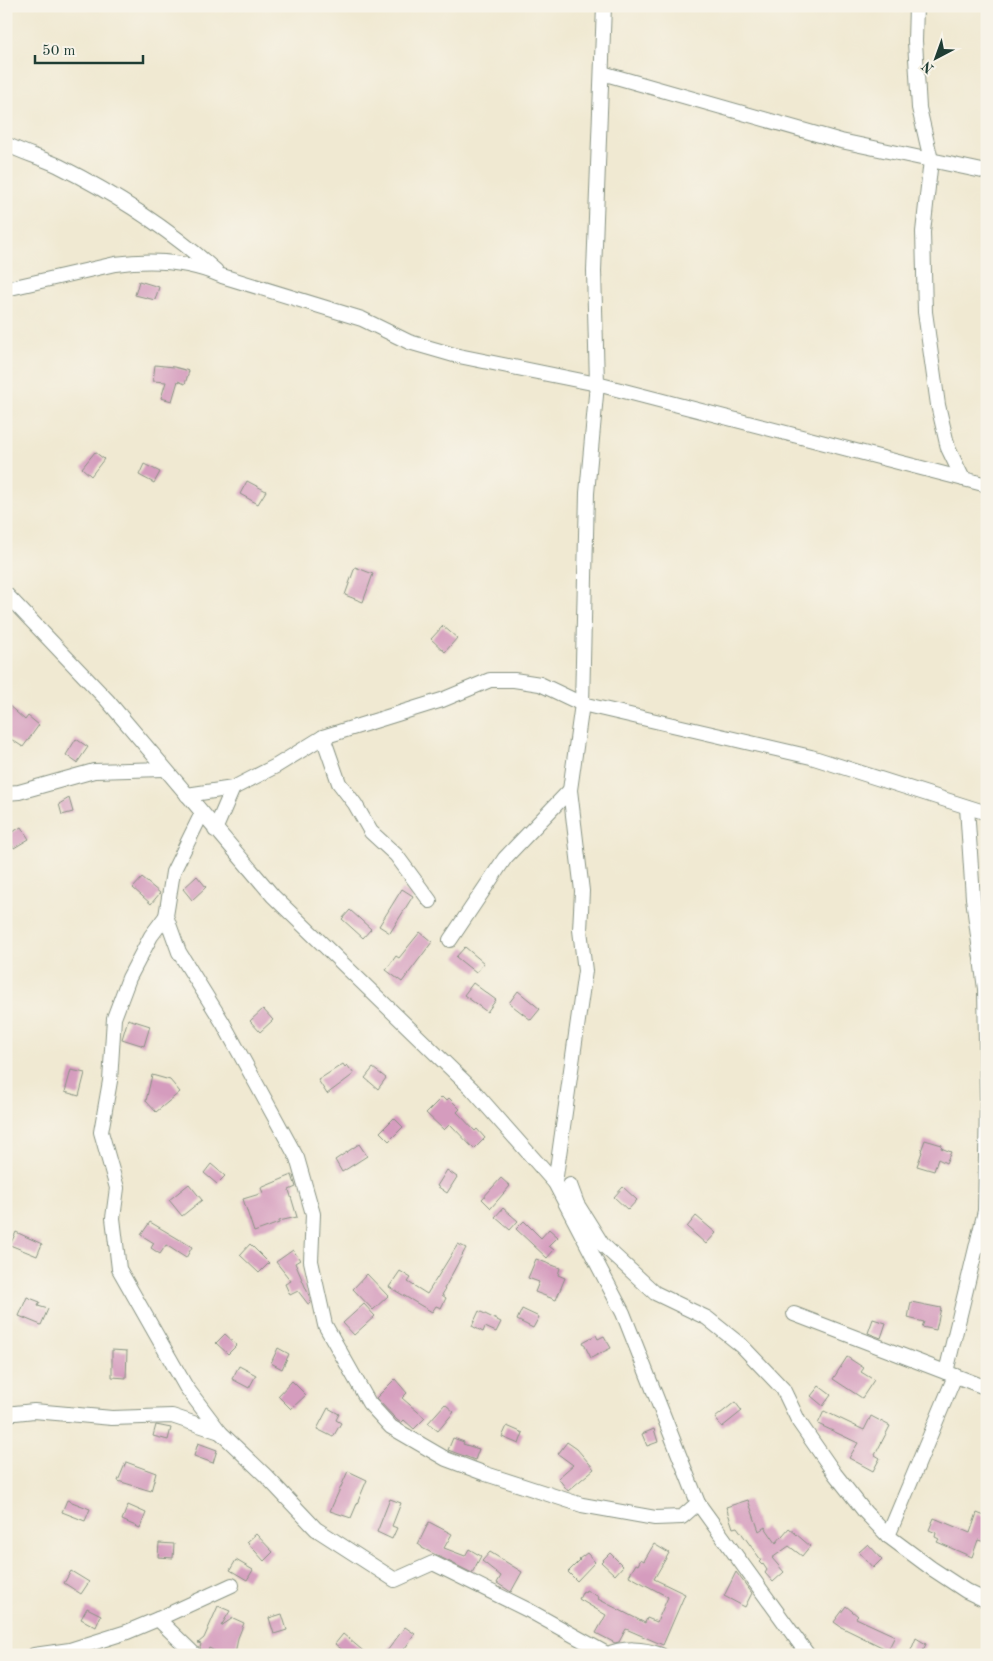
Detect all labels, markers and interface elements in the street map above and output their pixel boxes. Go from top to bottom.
scale bar [35,32,142,64]
north arrow [910,32,960,82]
text: 50 m [42,44,76,59]
text: N [919,58,937,76]

